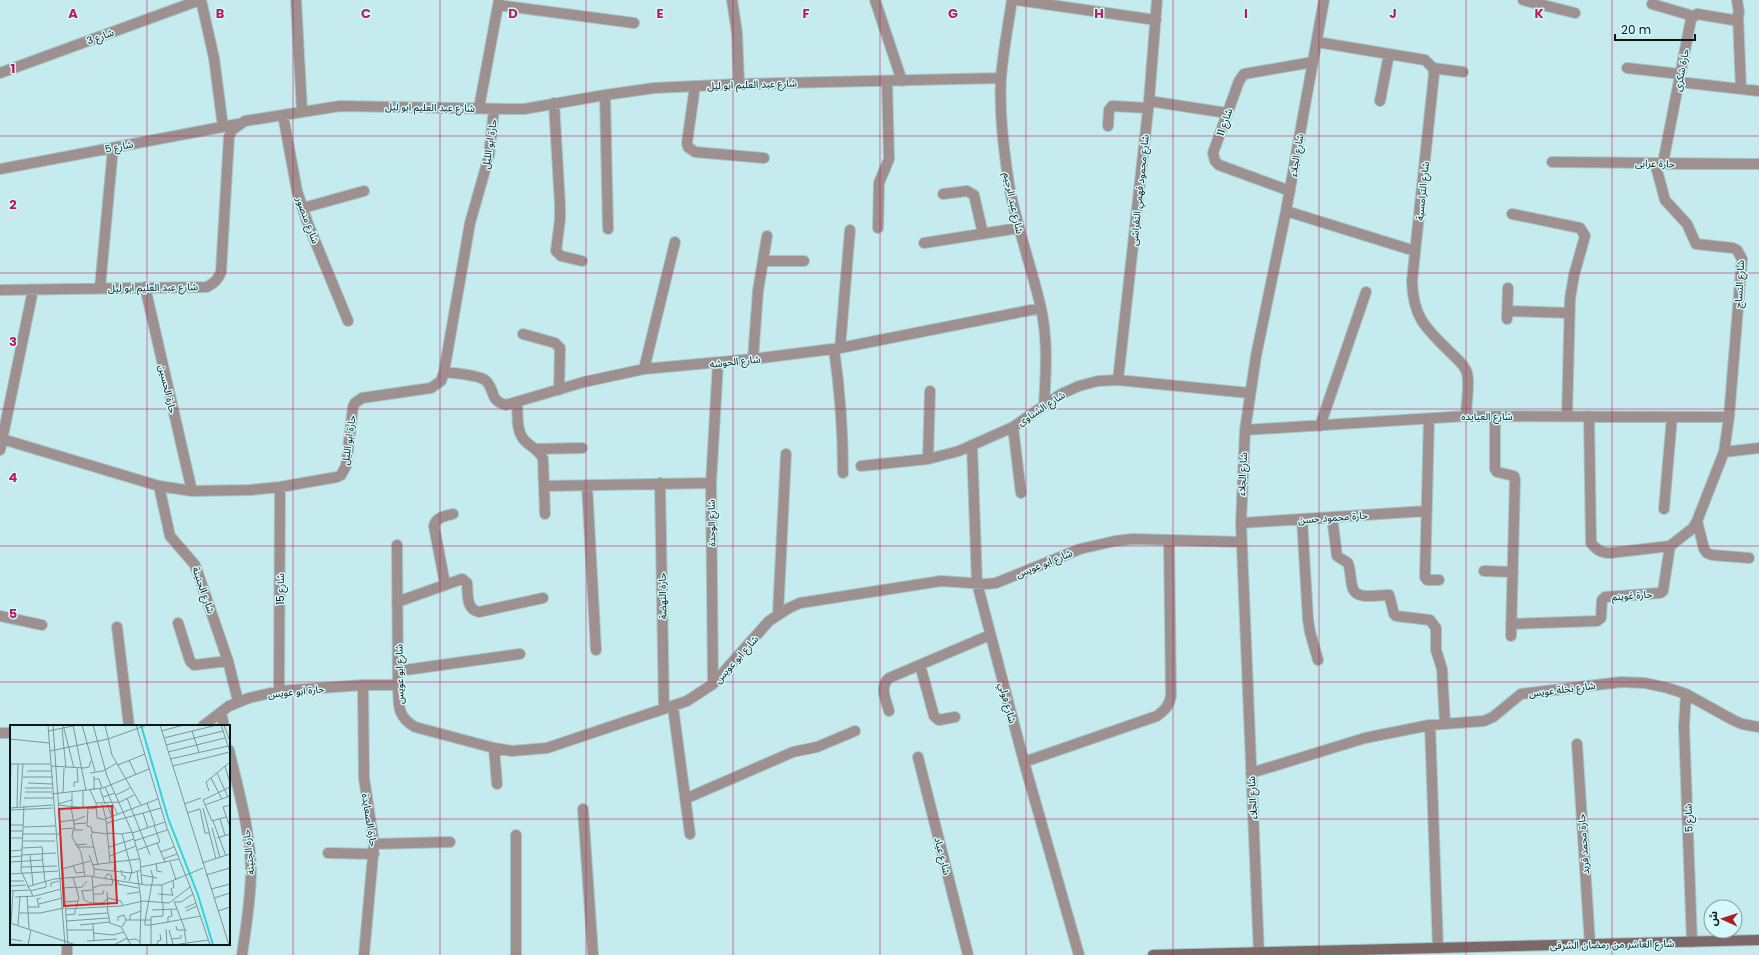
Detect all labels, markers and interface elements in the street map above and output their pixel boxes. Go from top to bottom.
text: A [68,4,78,23]
text: B [216,4,225,23]
text: C [361,4,371,23]
text: D [508,4,518,23]
text: E [656,4,664,23]
text: F [802,4,810,23]
text: G [948,4,958,23]
text: H [1094,4,1104,23]
text: I [1244,4,1248,23]
text: J [1389,4,1397,23]
text: K [1534,4,1544,23]
scale bar [1615,16,1695,42]
text: 20 m [1621,21,1651,38]
street label: شارع 3 [84,25,116,48]
street label: حارة شكرى [1670,47,1693,93]
text: 1 [11,59,15,78]
street label: شارع عبد العليم ابو ليل [707,75,797,94]
street label: شارع عبد العليم ابو ليل [385,99,475,116]
street label: شارع 11 [1213,106,1236,138]
street label: حارة ابو الليل [478,118,501,170]
street label: شارع الجلاء [1285,132,1308,178]
street label: شارع محمود فهمي النقراشى [1126,134,1153,246]
street label: شارع 5 [104,136,135,157]
street label: حارة عرابى [1635,156,1675,171]
street label: شارع الترامسية [1412,161,1433,221]
street label: شارع عبد الرحيم [1000,171,1027,235]
street label: شارع منصور [292,194,323,246]
text: 2 [9,195,17,214]
street label: شارع النساج [1731,259,1748,309]
street label: شارع عبد العليم ابو ليل [108,279,198,296]
text: 3 [9,332,17,351]
street label: شارع الحوشه [709,351,761,372]
street label: حارة الحسين [155,363,180,415]
street label: شارع الشناوى [1015,387,1068,429]
street label: شارع العيايده [1461,409,1513,424]
street label: حارة ابو الليل [338,414,359,466]
street label: شارع الجلاء [1234,452,1251,496]
text: 4 [9,468,18,487]
street label: شارع الوحدة [704,499,719,547]
street label: حارة محمود حسن [1298,508,1369,527]
street label: شارع ابو عويس [1014,545,1075,582]
street label: شارع الجنينة [188,565,219,616]
street label: حارة النهضة [655,572,670,619]
street label: شارع 15 [273,573,288,605]
street label: حارة غوينم [1611,587,1653,604]
text: 5 [9,604,17,623]
street label: شارع ابو عويس [711,632,762,687]
street label: شارع ابو عويس [391,644,408,704]
street label: شارع نخلة عويس [1528,678,1596,701]
street label: حارة ابو عويس [267,681,325,702]
street label: شارع فولي [995,681,1020,725]
inset map [10,725,230,945]
street label: شارع الجلاء [1244,776,1261,820]
street label: حارة الصعايدة [358,792,381,848]
street label: شارع 5 [1681,803,1696,832]
street label: حارة محمد فريد [1574,813,1593,875]
street label: حارة الجنينة [239,828,258,875]
street label: شارع عياد [931,836,954,877]
north arrow [1703,899,1743,939]
text: ش [1705,911,1721,926]
street label: شارع العاشر من رمضان الشرقى [1550,936,1674,953]

